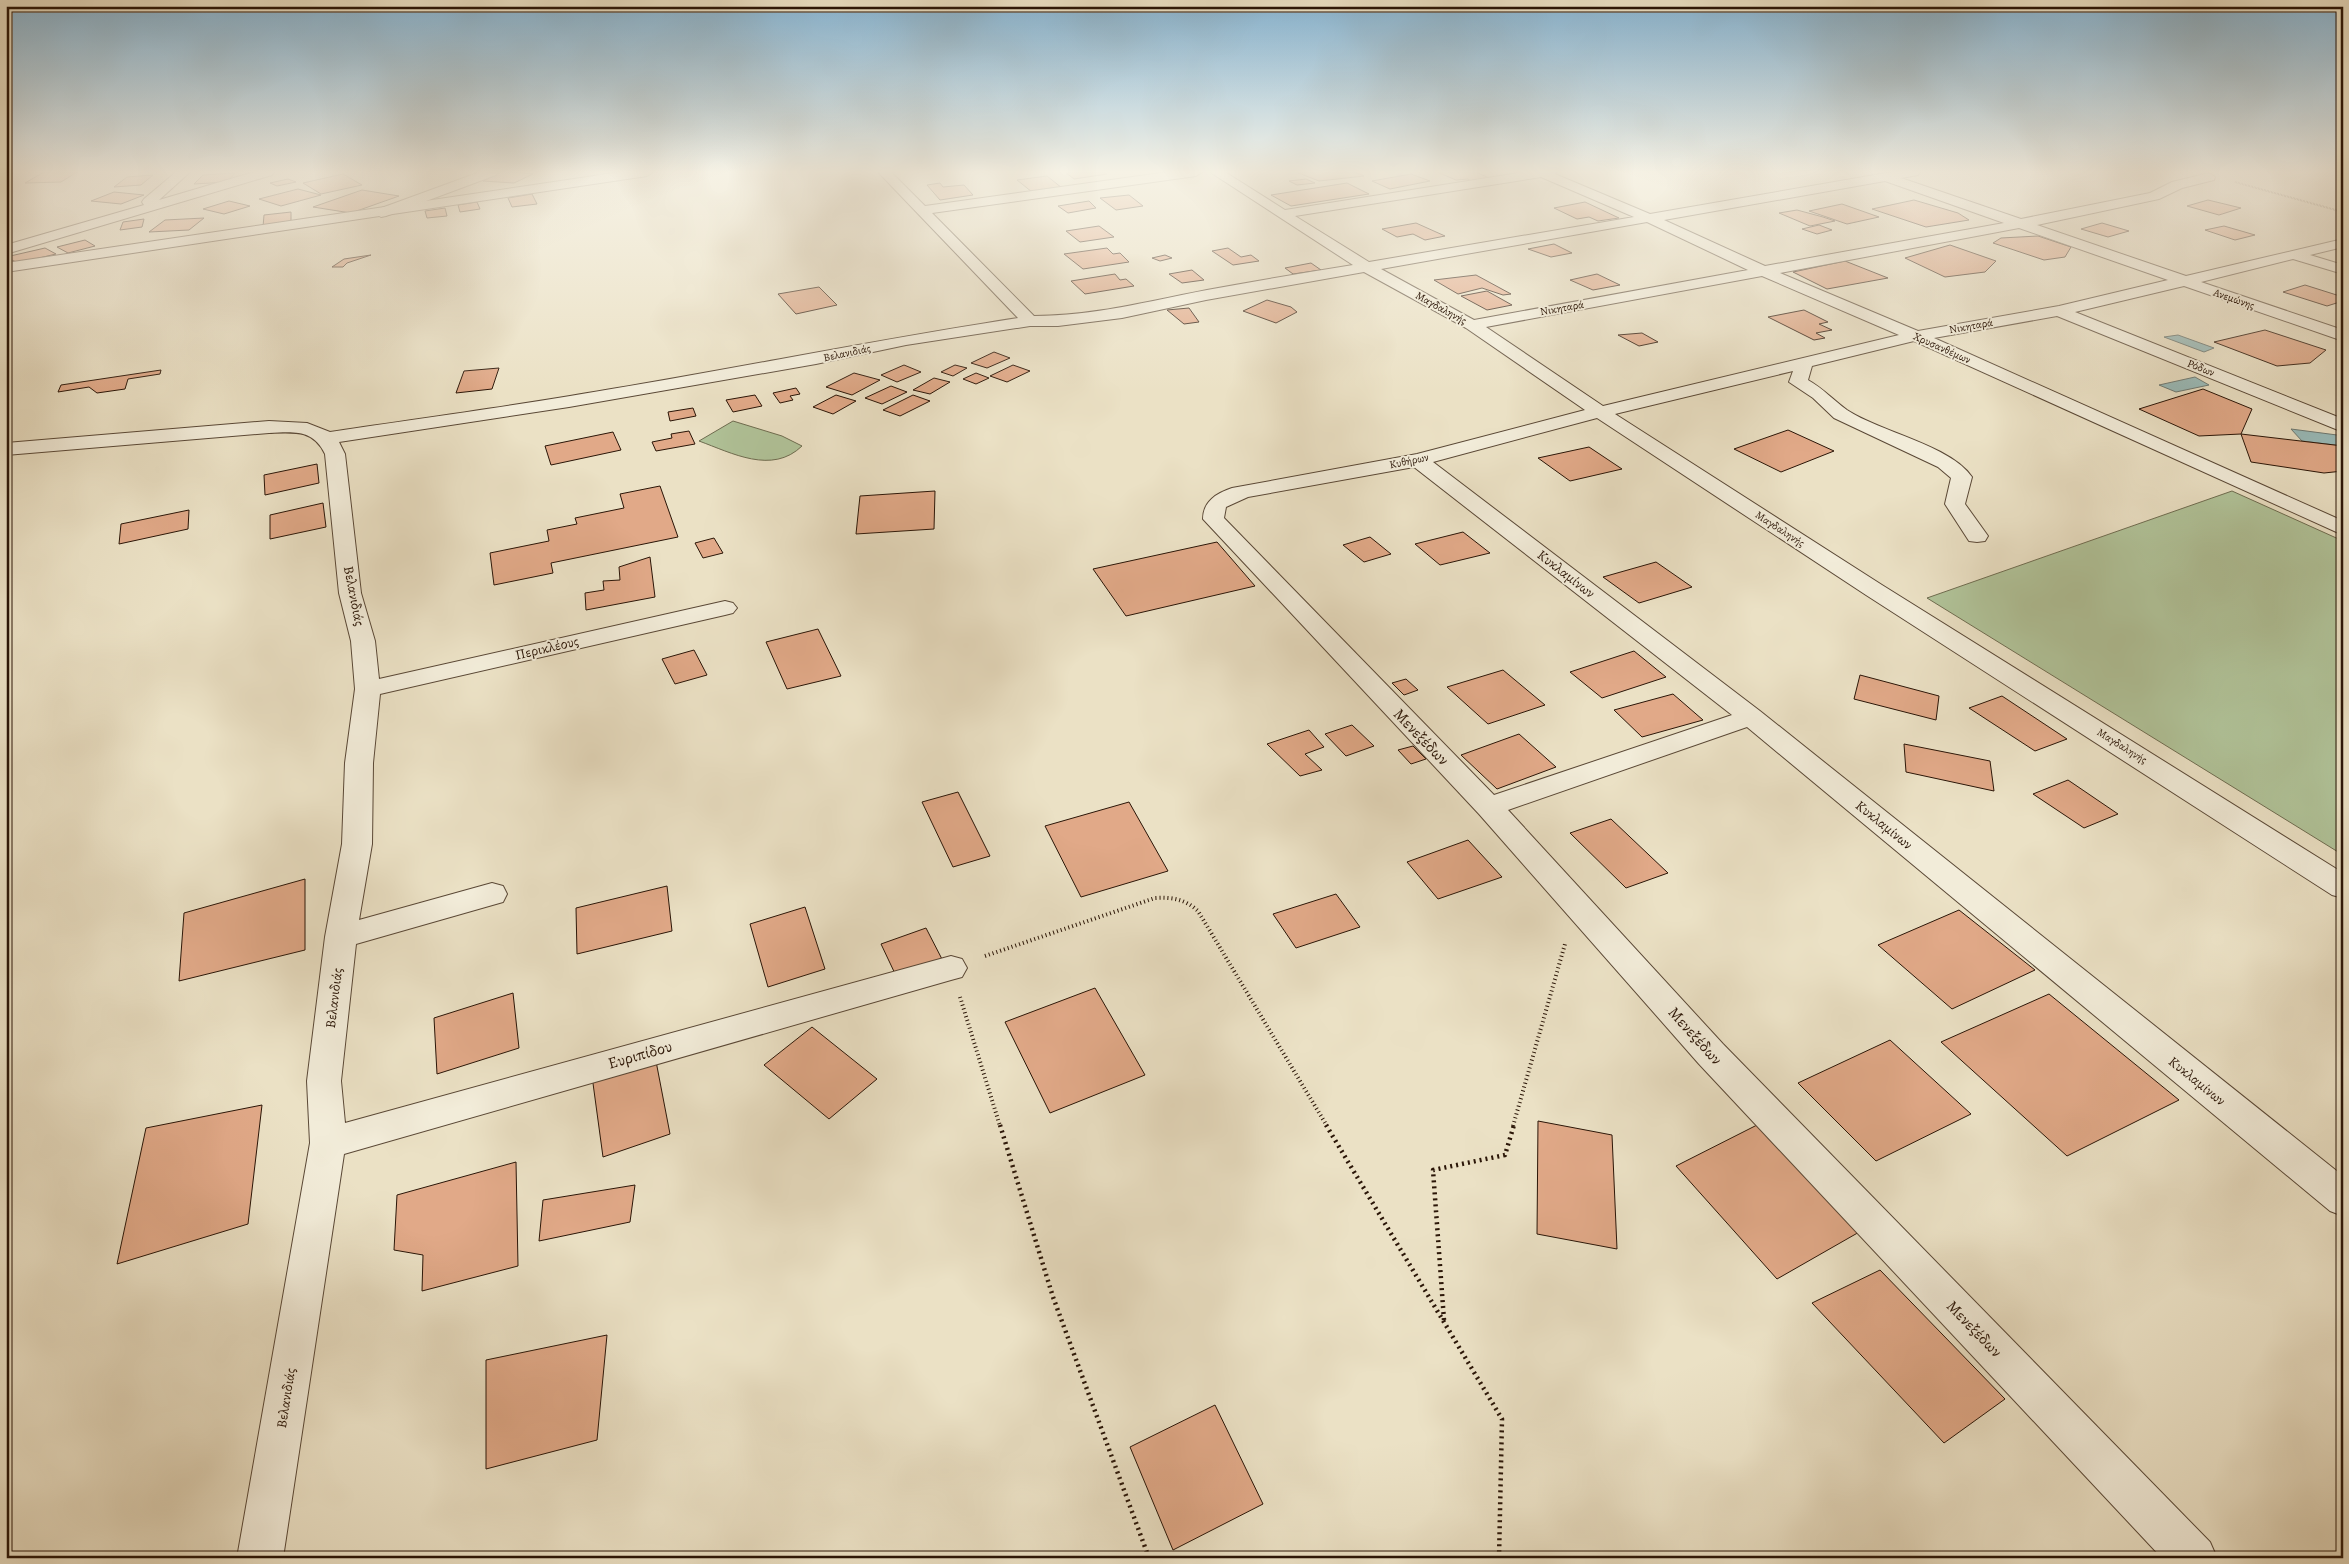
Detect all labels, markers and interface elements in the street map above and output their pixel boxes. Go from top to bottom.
street label: Ανεμώνης [2210,285,2257,313]
street label: Μαγδαληνής [1413,288,1469,328]
street label: Νικηταρά [1539,297,1585,319]
street label: Νικηταρά [1948,315,1994,337]
street label: Χρυσανθέμων [1911,329,1974,368]
street label: Βελανιδιάς [822,341,872,365]
street label: Ρόδων [2185,356,2217,380]
street label: Κυθήρων [1388,449,1431,472]
street label: Μαγδαληνής [1752,507,1808,551]
street label: Κυκλαμίνων [1533,545,1599,603]
street label: Βελανιδιάς [339,564,369,628]
street label: Περικλέους [513,631,581,665]
street label: Μενεξέδων [1388,704,1454,771]
street label: Μαγδαληνής [2094,725,2150,767]
street label: Κυκλαμίνων [1851,796,1917,854]
street label: Βελανιδιάς [321,967,347,1029]
street label: Μενεξέδων [1663,1002,1727,1070]
street label: Ευριπίδου [605,1035,675,1075]
street label: Κυκλαμίνων [2164,1052,2230,1110]
street label: Μενεξέδων [1941,1296,2007,1363]
street label: Βελανιδιάς [272,1366,300,1430]

